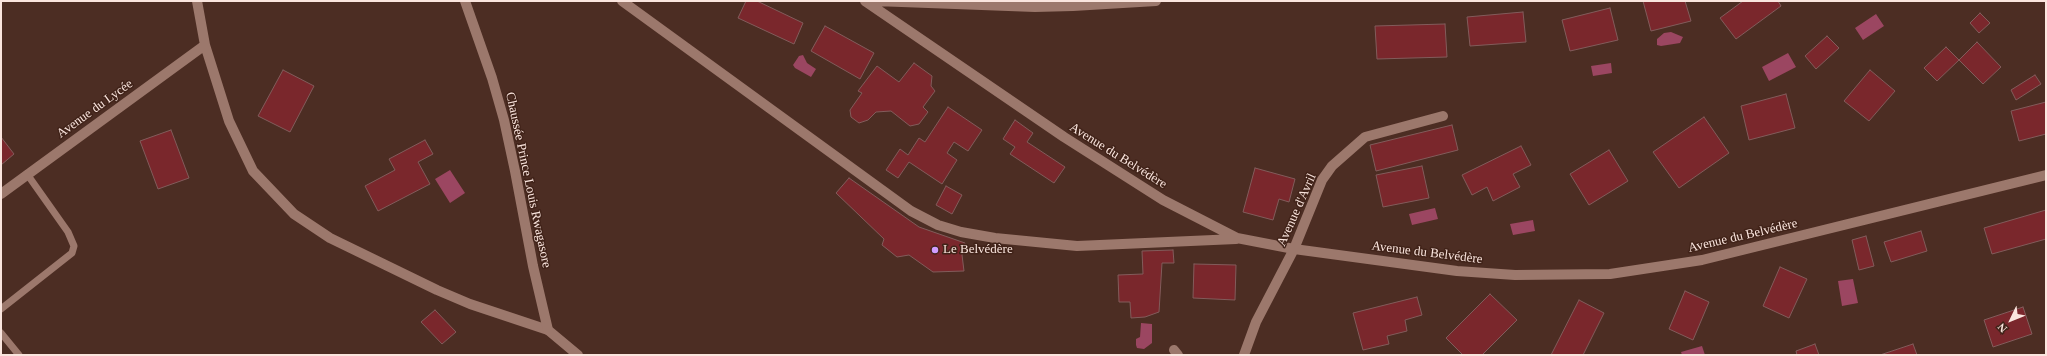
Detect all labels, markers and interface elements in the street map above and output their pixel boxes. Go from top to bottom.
street label: Avenue du Lycée [54,76,136,142]
street label: Chaussée Prince Louis Rwagasore [502,91,554,269]
street label: Avenue du Belvédère [1067,120,1169,192]
street label: Avenue d'Avril [1274,171,1320,249]
street label: Avenue du Belvédère [1687,216,1799,256]
street label: Avenue du Belvédère [1371,238,1483,268]
place label: Le Belvédère [943,242,1013,258]
marker: Le Belvédère [930,245,940,255]
north arrow [1991,300,2031,340]
text: N [1995,321,2009,335]

